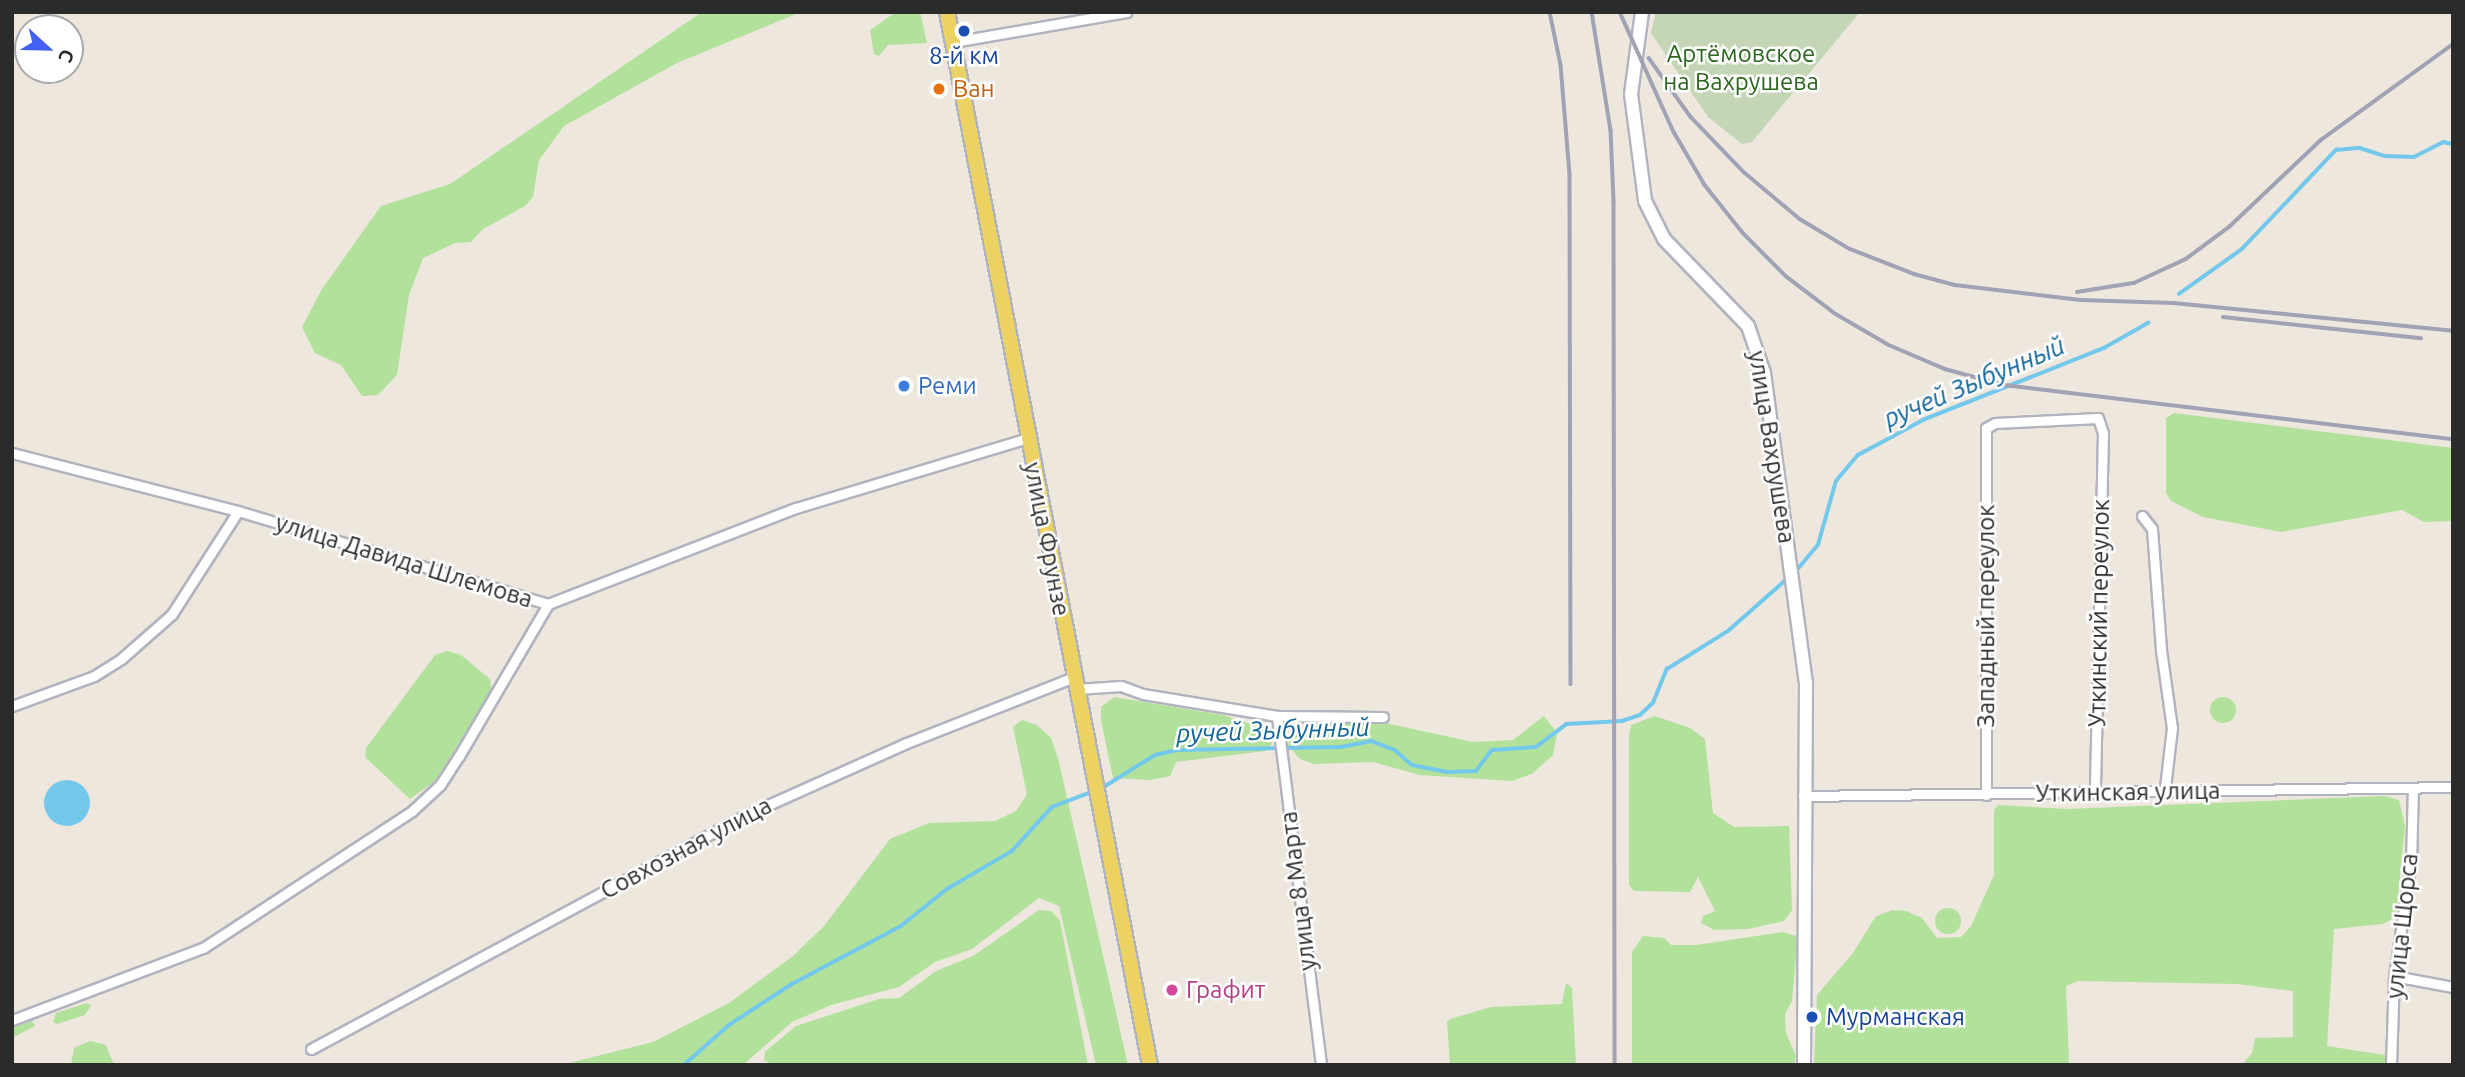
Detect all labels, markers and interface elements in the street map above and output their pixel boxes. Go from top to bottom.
north arrow [14,14,84,84]
marker: 8-й км [956,23,972,39]
park label: Артёмовское на Вахрушева [1663,40,1819,96]
place label: 8-й км [929,42,999,70]
text: С [54,46,79,66]
place label: Ван [953,75,995,103]
marker: Ван [931,81,947,97]
water label: ручей Зыбунный [1879,330,2069,434]
street label: улица Вахрушева [1743,349,1801,545]
place label: Реми [918,372,977,400]
marker: Реми [896,378,912,394]
street label: улица Фрунзе [1018,460,1076,618]
street label: Уткинский переулок [2083,499,2115,727]
street label: Западный переулок [1972,504,2000,728]
street label: улица Давида Шлемова [272,508,536,614]
water label: ручей Зыбунный [1176,711,1370,749]
street label: Уткинская улица [2035,776,2221,808]
street label: Совхозная улица [596,791,776,905]
street label: улица 8 Марта [1274,810,1322,972]
street label: улица Щорса [2380,852,2424,1000]
place label: Графит [1186,976,1265,1004]
marker: Графит [1164,982,1180,998]
place label: Мурманская [1826,1003,1965,1031]
marker: Мурманская [1804,1009,1820,1025]

